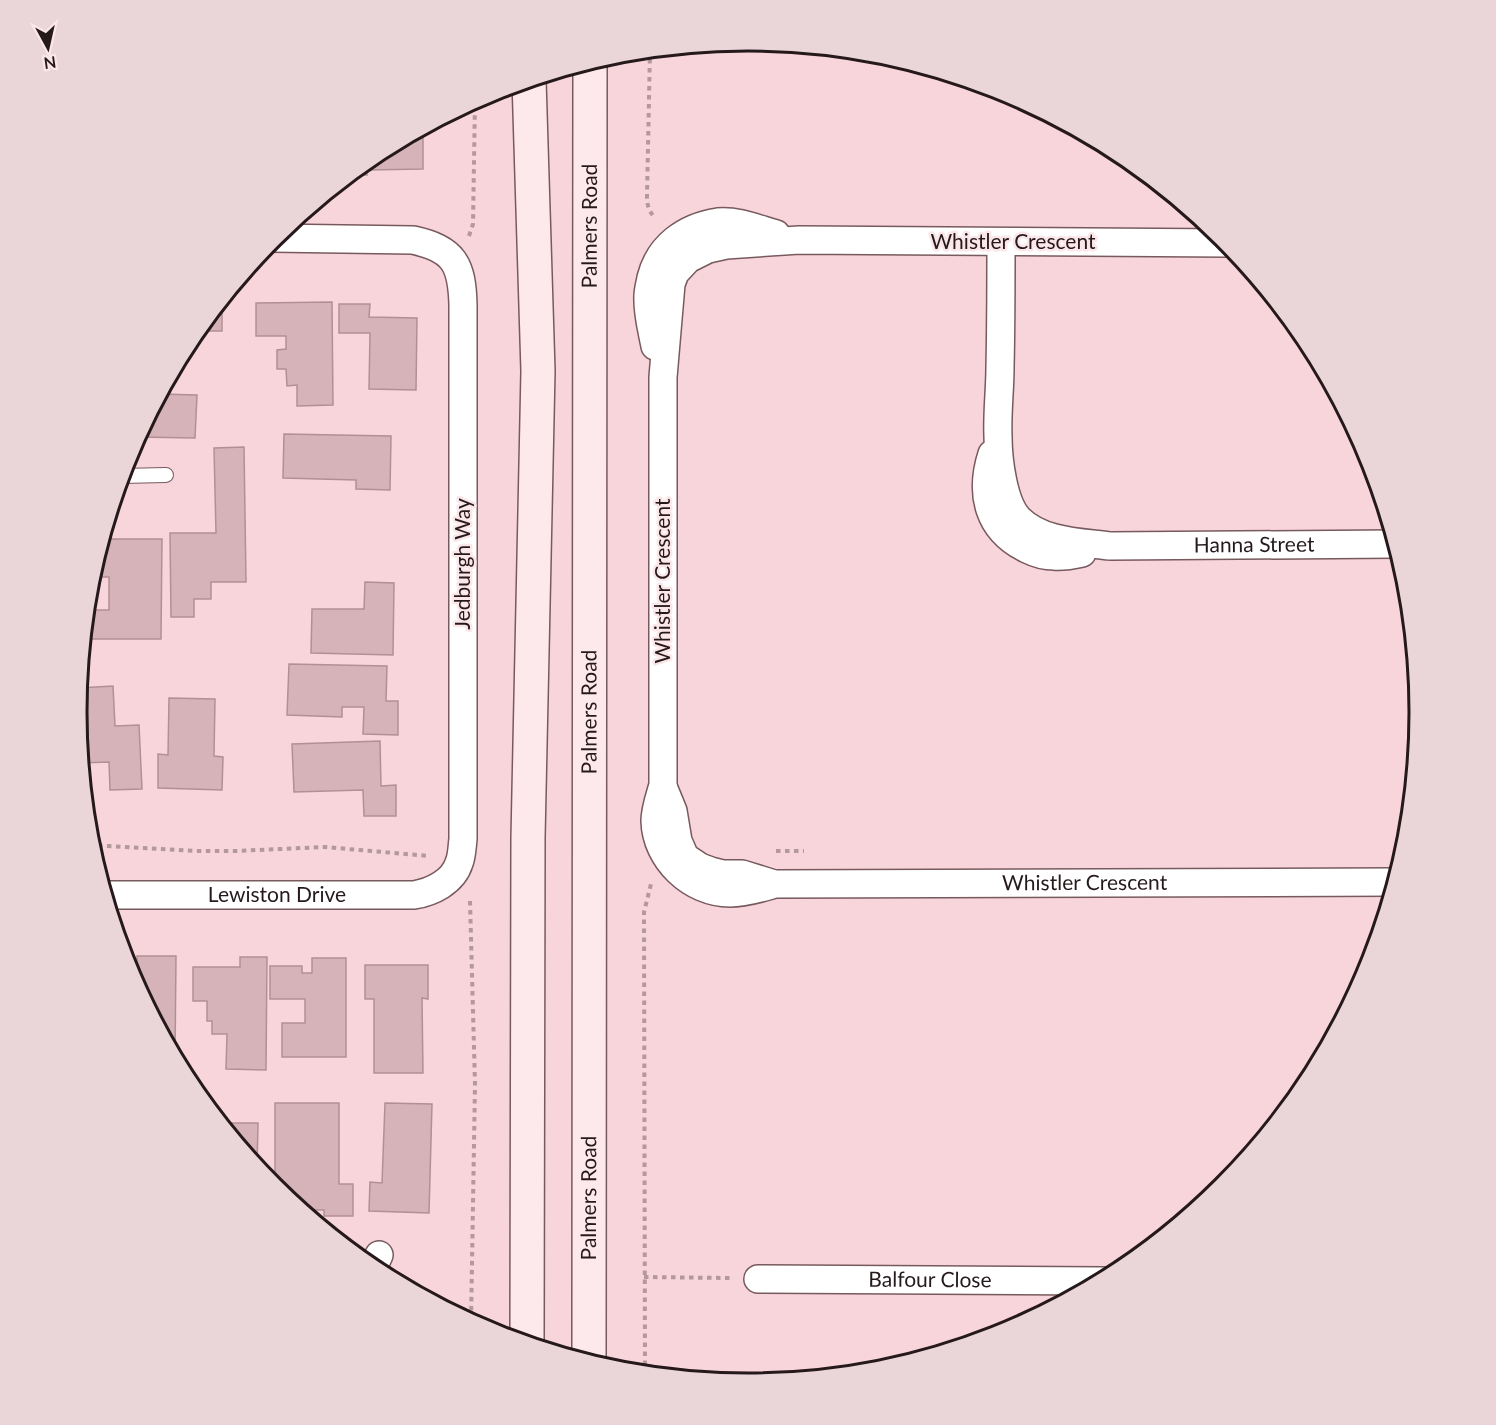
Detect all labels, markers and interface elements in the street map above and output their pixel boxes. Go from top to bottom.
north arrow [18,18,78,78]
text: N [43,53,58,74]
street label: Palmers Road [576,164,601,288]
street label: Whistler Crescent [930,228,1096,253]
street label: Jedburgh Way [449,498,474,630]
street label: Whistler Crescent [649,498,674,664]
street label: Hanna Street [1194,531,1315,556]
street label: Palmers Road [575,650,601,774]
street label: Whistler Crescent [1002,869,1168,894]
street label: Lewiston Drive [208,881,346,906]
street label: Palmers Road [575,1136,600,1260]
street label: Balfour Close [868,1266,992,1291]

